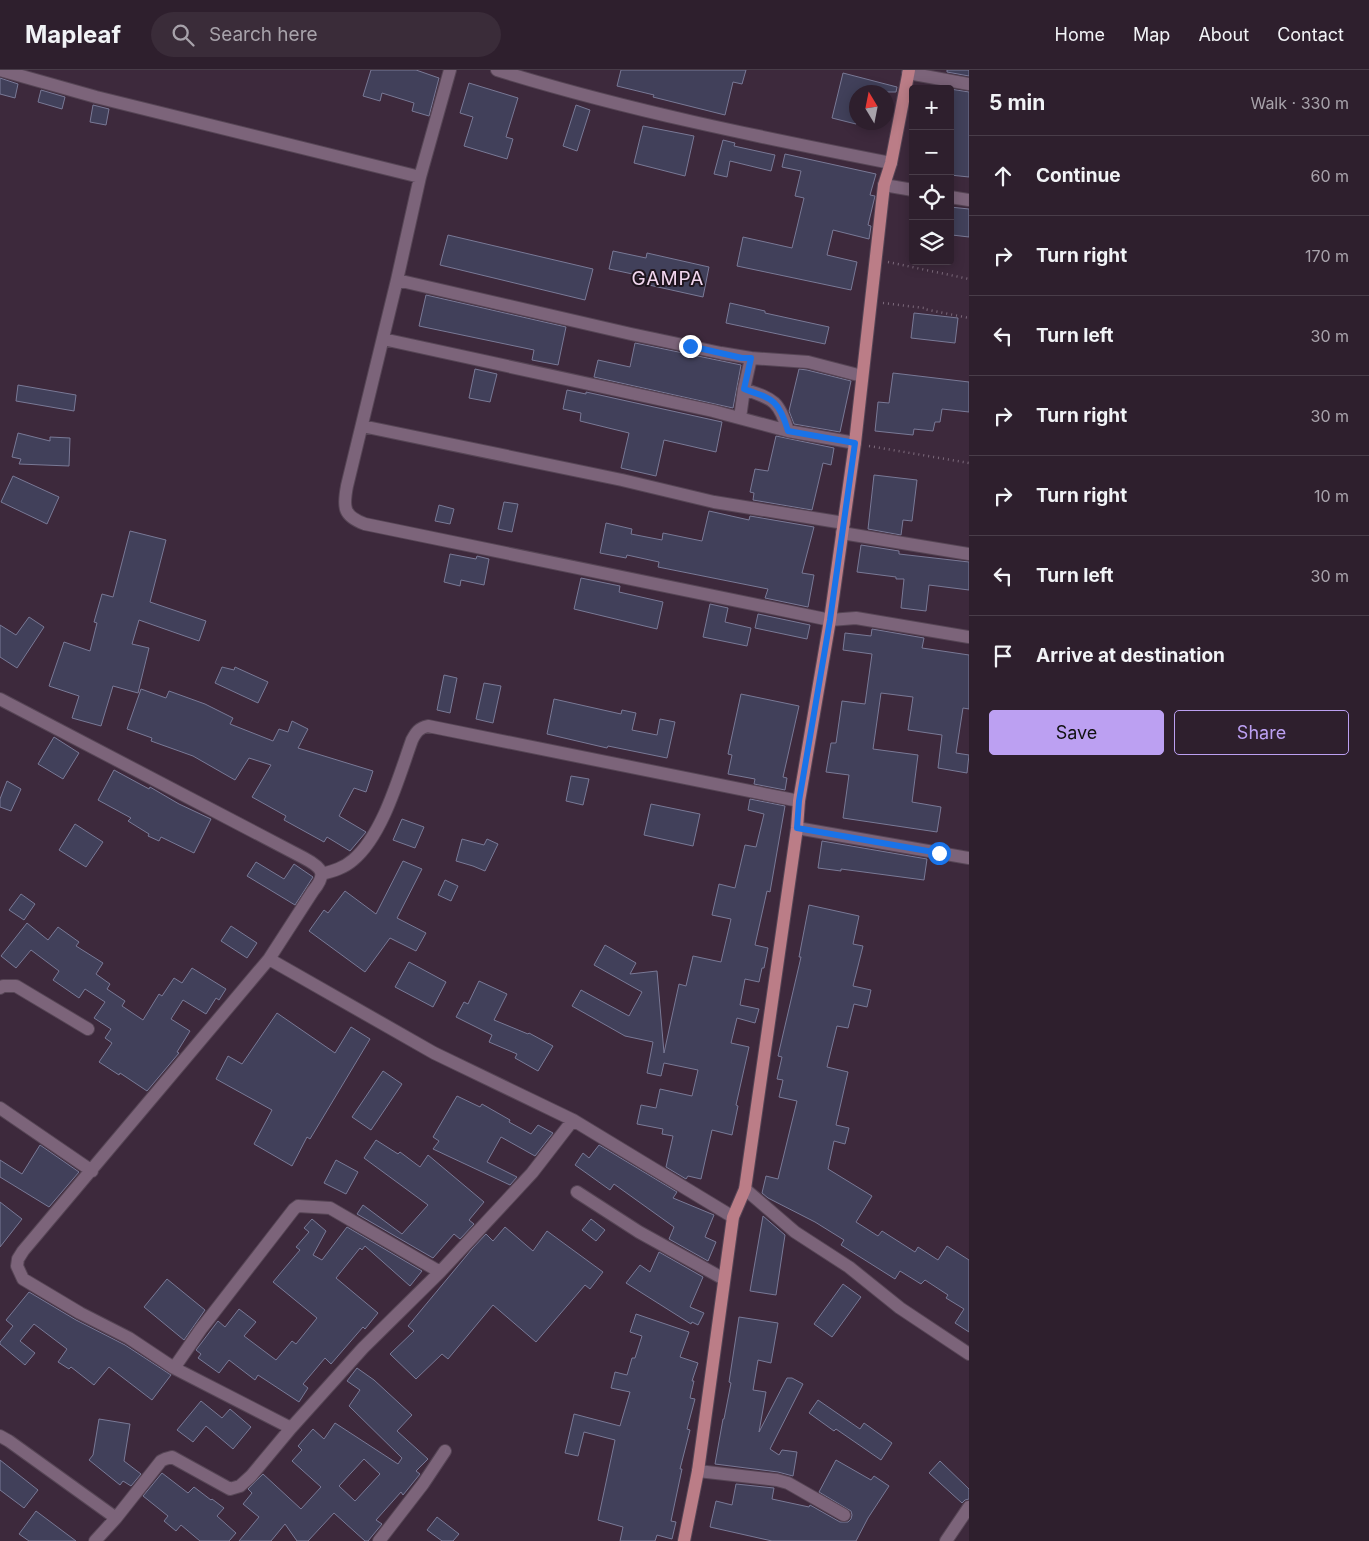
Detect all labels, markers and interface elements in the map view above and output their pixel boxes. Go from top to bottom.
search box [151,12,501,57]
text: Mapleaf [25,20,121,49]
icon: search [169,21,197,49]
text: Search here [209,23,318,46]
text: Home [1055,24,1105,45]
text: Map [1133,24,1170,45]
text: About [1198,24,1249,45]
text: Contact [1277,24,1344,45]
north arrow [849,85,894,130]
map controls [909,85,954,265]
button: + [909,85,954,130]
text: 5 min [989,90,1045,115]
text: Walk · 330 m [1250,93,1349,113]
button: − [909,130,954,175]
icon: ahead [989,162,1017,190]
text: Continue [1036,164,1121,187]
text: 60 m [1310,166,1349,186]
button: locate [909,175,954,220]
button: layers [909,220,954,265]
icon: right [989,242,1017,270]
text: Turn right [1036,244,1127,267]
text: 170 m [1305,246,1349,266]
district label: GAMPA [632,267,704,290]
icon: left [989,322,1017,350]
text: Turn left [1036,324,1114,347]
text: 30 m [1311,326,1349,346]
route end [679,335,702,358]
icon: right [989,402,1017,430]
text: Turn right [1036,404,1127,427]
text: 30 m [1311,406,1349,426]
icon: right [989,482,1017,510]
text: Turn right [1036,484,1127,507]
text: 10 m [1314,486,1349,506]
icon: left [989,562,1017,590]
text: Turn left [1036,564,1114,587]
text: 30 m [1311,566,1349,586]
icon: arrive [989,642,1017,670]
text: Arrive at destination [1036,644,1225,667]
button: Save [989,710,1164,755]
button: Share [1174,710,1349,755]
route start [928,842,951,865]

